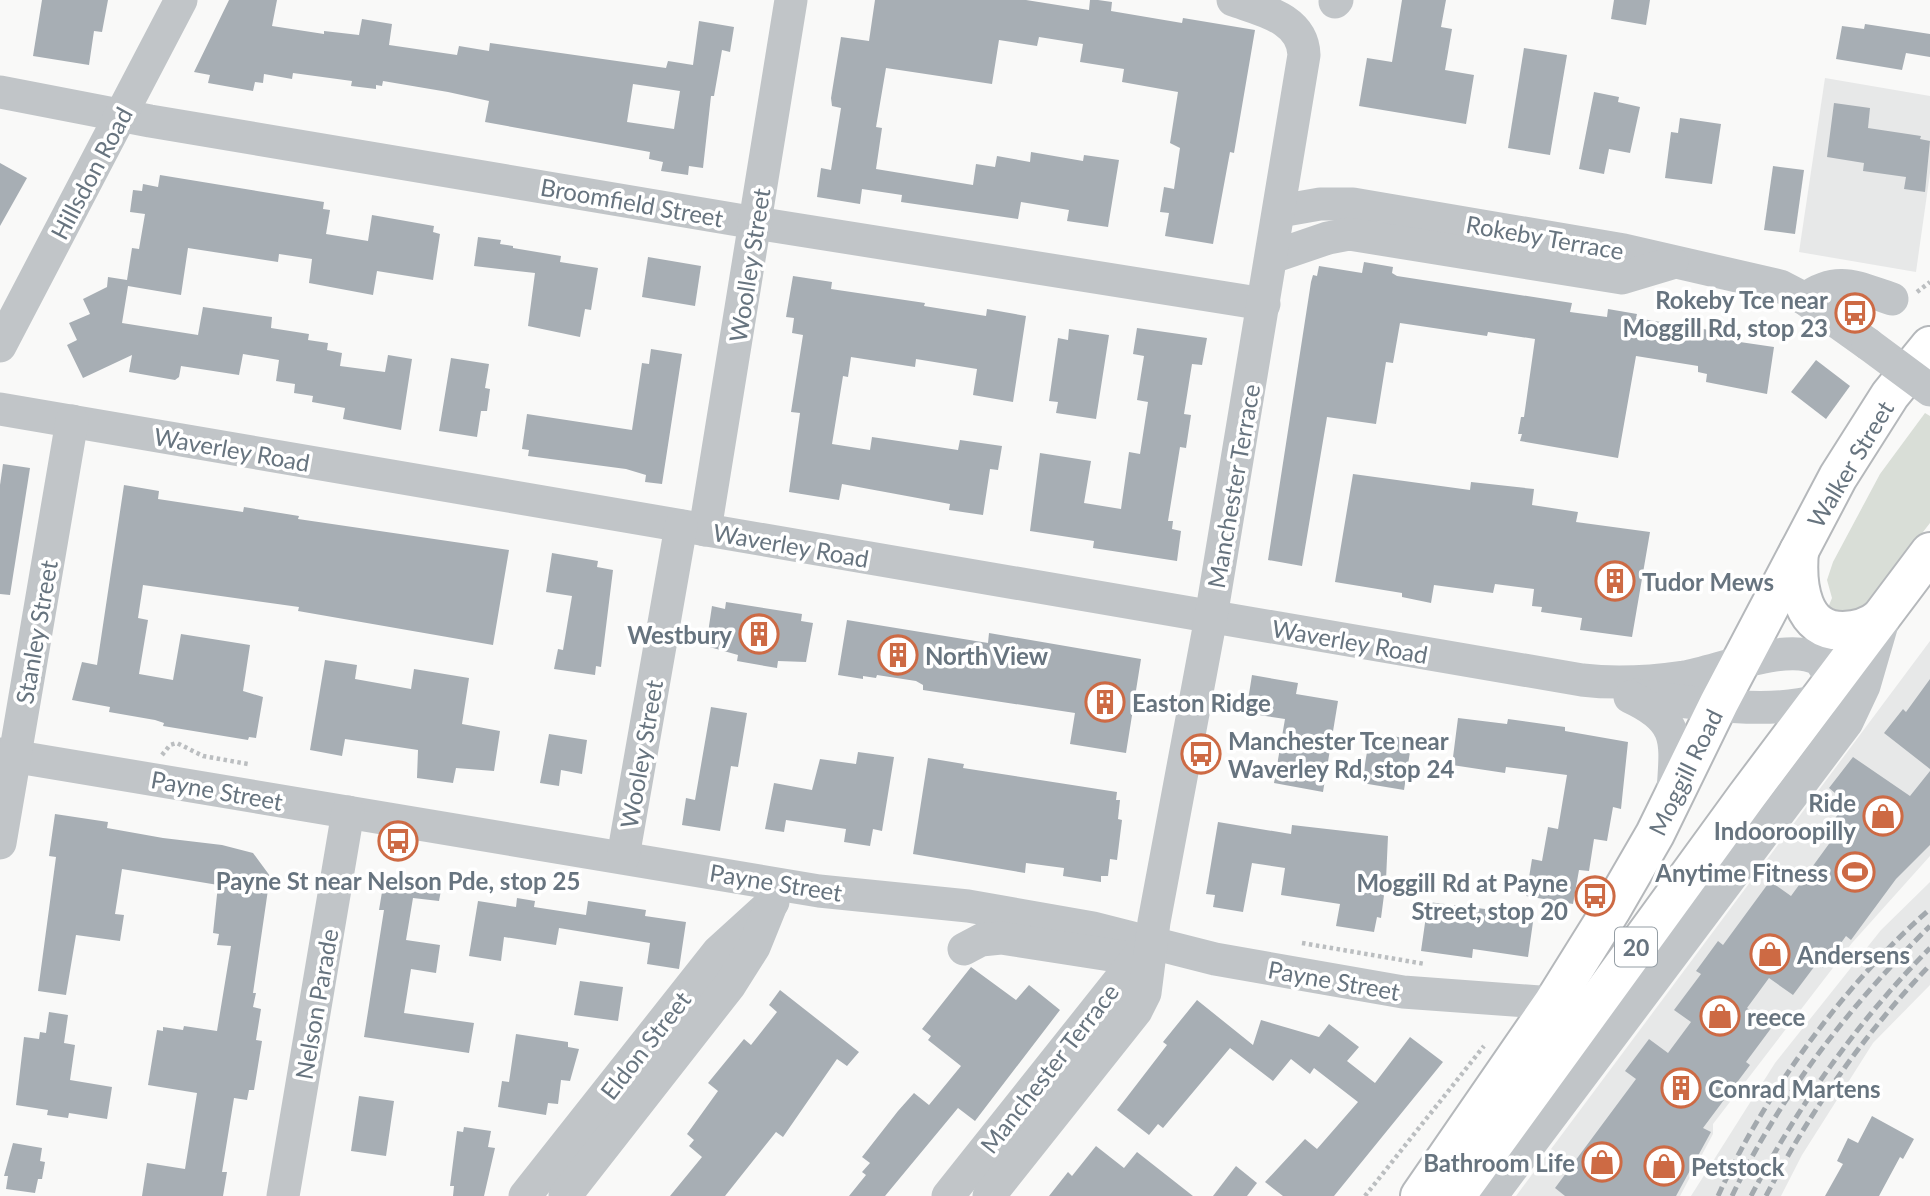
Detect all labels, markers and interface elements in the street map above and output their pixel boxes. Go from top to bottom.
street label: Hillsdon Road [44,102,138,244]
street label: Broomfield Street [538,172,726,232]
street label: Woolley Street [723,186,776,344]
street label: Rokeby Terrace [1464,209,1626,265]
place label: Rokeby Tce near Moggill Rd, stop 23 [1622,285,1828,342]
bus stop icon: Rokeby Tce near Moggill Rd, stop 23 [1834,292,1876,334]
street label: Manchester Terrace [1201,382,1265,590]
street label: Walker Street [1801,395,1899,533]
street label: Waverley Road [152,421,312,477]
street label: Waverley Road [711,517,871,573]
street label: Stanley Street [9,557,63,706]
building icon: Tudor Mews [1594,560,1636,602]
place label: Tudor Mews [1642,567,1774,596]
building icon: Westbury [738,613,780,655]
street label: Waverley Road [1270,613,1430,669]
place label: Westbury [627,620,732,649]
building icon: North View [877,634,919,676]
place label: North View [925,641,1049,670]
street label: Wooley Street [614,677,668,830]
building icon: Easton Ridge [1084,681,1126,723]
place label: Easton Ridge [1132,688,1271,717]
street label: Moggill Road [1642,704,1728,840]
place label: Manchester Tce near Waverley Rd, stop 24 [1228,726,1454,783]
bus stop icon: Manchester Tce near Waverley Rd, stop 24 [1180,733,1222,775]
street label: Payne Street [149,764,286,816]
place label: Ride Indooroopilly [1714,788,1856,845]
shop icon: Ride Indooroopilly [1862,795,1904,837]
bus stop icon: Payne St near Nelson Pde, stop 25 [377,820,419,862]
sports icon: Anytime Fitness [1834,851,1876,893]
street label: Payne Street [708,857,845,907]
place label: Anytime Fitness [1654,858,1828,887]
place label: Payne St near Nelson Pde, stop 25 [216,866,580,895]
place label: Moggill Rd at Payne Street, stop 20 [1356,868,1568,925]
bus stop icon: Moggill Rd at Payne Street, stop 20 [1574,875,1616,917]
street label: Nelson Parade [288,926,344,1082]
road number: 20 [1615,928,1657,966]
shop icon: Andersens [1749,933,1791,975]
place label: Andersens [1796,940,1910,969]
street label: Payne Street [1266,954,1403,1006]
street label: Manchester Terrace [974,977,1124,1159]
street label: Eldon Street [594,985,696,1105]
shop icon: reece [1699,995,1741,1037]
place label: reece [1747,1002,1806,1031]
building icon: Conrad Martens [1660,1067,1702,1109]
place label: Conrad Martens [1708,1074,1881,1103]
shop icon: Bathroom Life [1581,1141,1623,1183]
shop icon: Petstock [1643,1145,1685,1187]
place label: Bathroom Life [1423,1148,1575,1177]
place label: Petstock [1691,1152,1785,1181]

